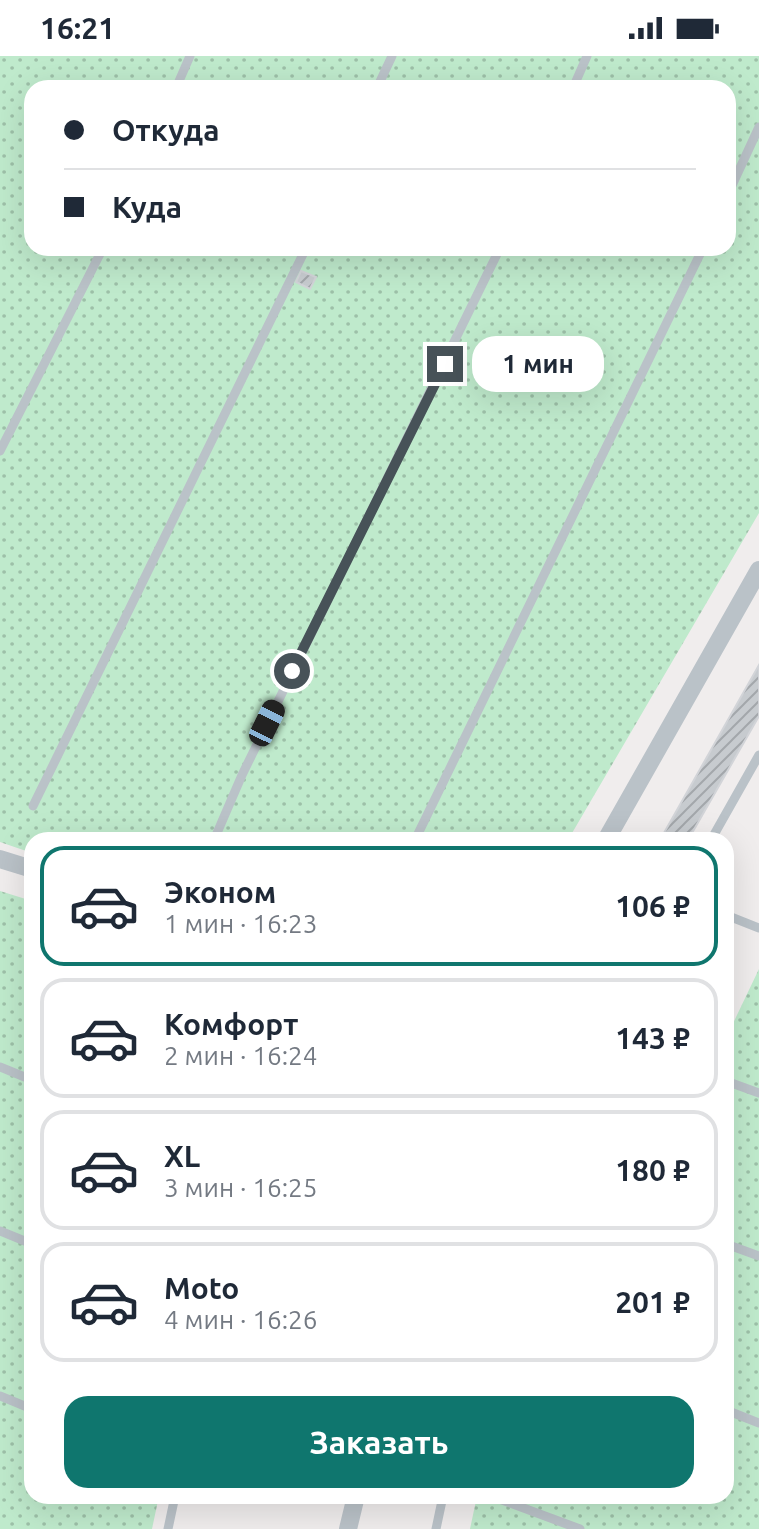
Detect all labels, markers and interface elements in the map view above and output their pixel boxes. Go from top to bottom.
text: 16:21 [40,11,115,45]
text: Откуда [112,113,220,147]
text: Куда [112,190,182,224]
callout: 1 мин [473,336,605,392]
route end [427,346,463,382]
text: 1 мин [502,349,574,378]
route start [274,653,310,689]
car [246,696,288,750]
icon: car [68,870,140,942]
text: Эконом [164,875,276,909]
text: 106 ₽ [615,889,690,923]
text: 1 мин · 16:23 [164,909,317,938]
icon: car [68,1002,140,1074]
text: Комфорт [164,1007,298,1041]
text: 143 ₽ [615,1021,690,1055]
text: 2 мин · 16:24 [164,1041,317,1070]
icon: car [68,1134,140,1206]
text: XL [164,1139,200,1173]
text: 180 ₽ [615,1153,690,1187]
text: 3 мин · 16:25 [164,1173,317,1202]
icon: car [68,1266,140,1338]
text: Moto [164,1271,239,1305]
text: 201 ₽ [615,1285,690,1319]
text: 4 мин · 16:26 [164,1305,317,1334]
button: Заказать [64,1396,694,1488]

